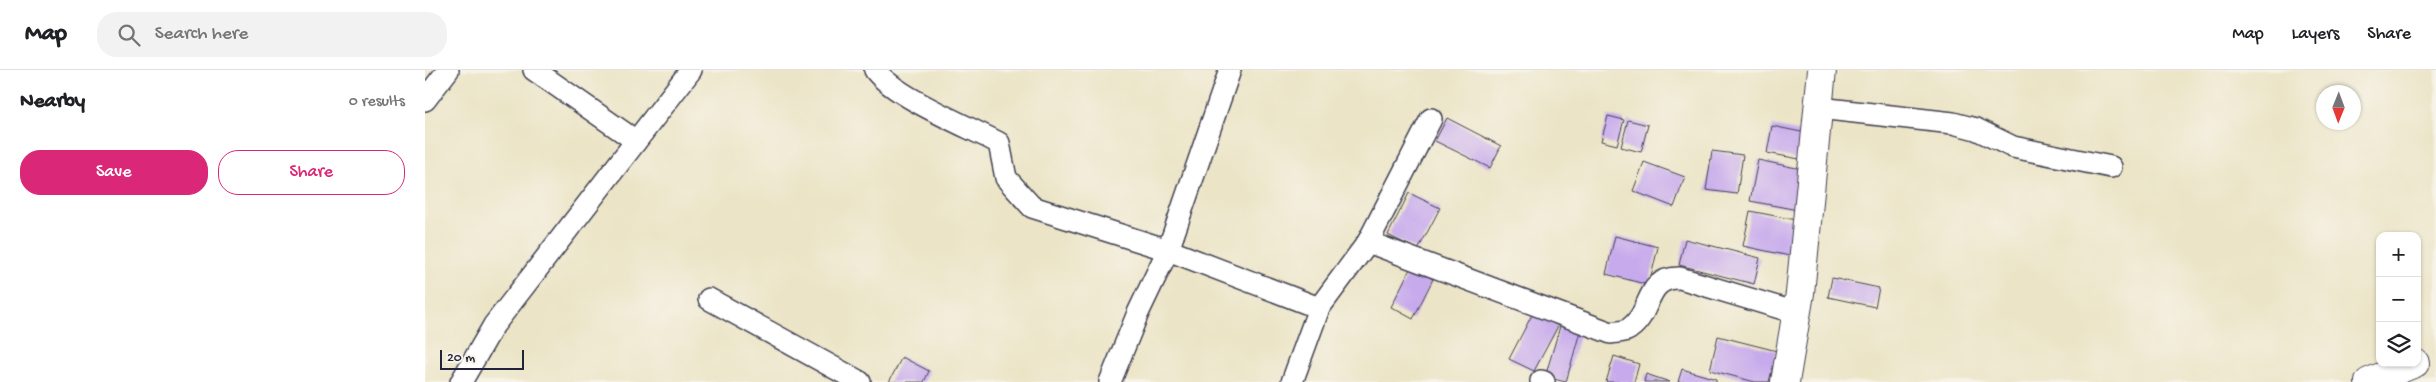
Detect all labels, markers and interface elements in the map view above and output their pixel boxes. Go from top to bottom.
search box [97,12,447,57]
text: Map [25,20,67,49]
icon: search [115,21,143,49]
text: Search here [155,23,248,46]
text: Map [2232,24,2264,45]
text: Layers [2292,24,2339,45]
text: Share [2367,24,2411,45]
north arrow [2316,85,2361,130]
text: Nearby [20,90,85,115]
text: 0 results [349,93,405,112]
button: Save [20,150,208,195]
button: Share [218,150,405,195]
map controls [2376,232,2421,367]
button: + [2376,232,2421,277]
button: − [2376,277,2421,322]
button: layers [2376,322,2421,367]
scale bar [440,347,524,370]
text: 20 m [447,350,475,367]

